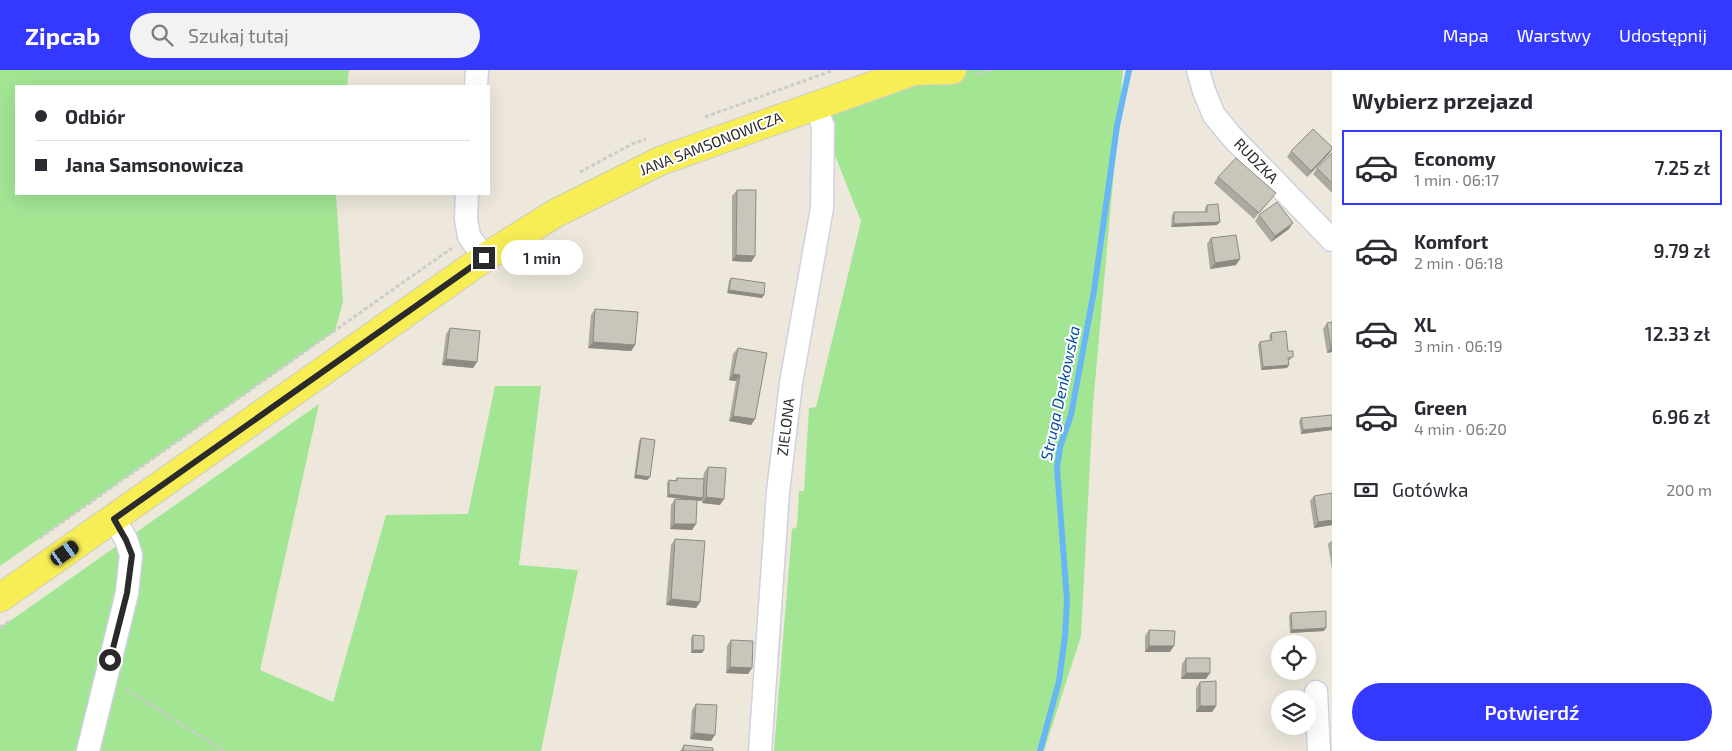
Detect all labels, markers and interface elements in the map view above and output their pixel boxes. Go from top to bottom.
search box [130,13,480,58]
text: Zipcab [25,21,100,50]
icon: search [148,21,176,49]
text: Szukaj tutaj [188,24,289,47]
text: Mapa [1443,24,1489,46]
text: Warstwy [1517,24,1591,46]
text: Udostępnij [1619,24,1707,46]
text: Wybierz przejazd [1352,87,1533,113]
text: Odbiór [65,105,125,128]
street label: JANA SAMSONOWICZA [637,107,785,179]
street label: RUDZKA [1231,134,1283,187]
icon: car [1354,145,1399,190]
text: Economy [1414,147,1496,170]
text: Jana Samsonowicza [65,153,244,176]
text: 7.25 zł [1655,156,1710,179]
text: 1 min · 06:17 [1414,170,1499,189]
icon: car [1354,228,1399,273]
text: Komfort [1414,230,1488,253]
text: 9.79 zł [1654,239,1710,262]
callout: 1 min [502,240,584,276]
route end [473,247,495,269]
text: 1 min [523,248,561,267]
text: 2 min · 06:18 [1414,253,1503,272]
icon: car [1354,311,1399,356]
text: XL [1414,313,1436,336]
text: 12.33 zł [1645,322,1710,345]
water label: Struga Denkowska [1036,324,1083,462]
text: 3 min · 06:19 [1414,336,1503,355]
icon: car [1354,394,1399,439]
street label: ZIELONA [773,396,798,457]
text: Green [1414,396,1467,419]
text: 6.96 zł [1652,405,1710,428]
text: 4 min · 06:20 [1414,419,1507,438]
icon: cash [1352,476,1380,504]
text: Gotówka [1392,478,1468,501]
text: 200 m [1666,480,1712,499]
car [48,538,81,568]
map controls [1271,635,1316,735]
button: locate [1271,635,1316,680]
route start [99,649,121,671]
button: Potwierdź [1352,683,1712,741]
button: layers [1271,690,1316,735]

